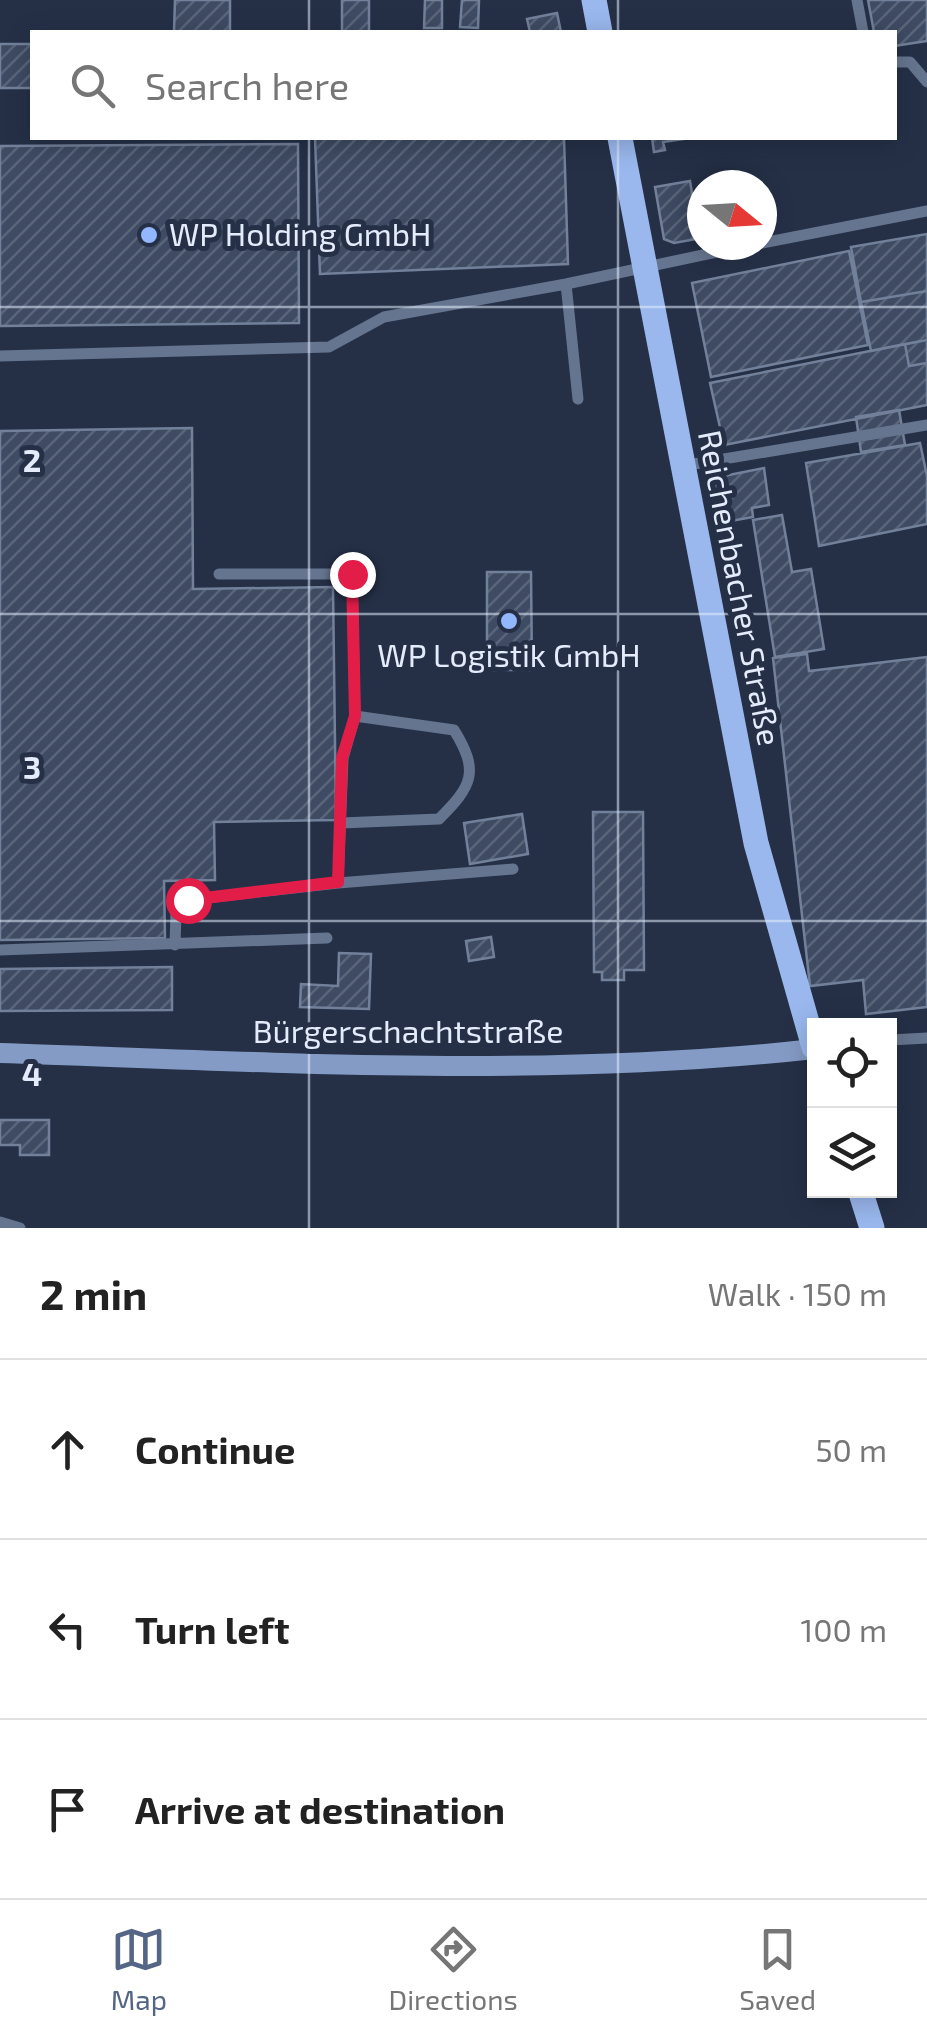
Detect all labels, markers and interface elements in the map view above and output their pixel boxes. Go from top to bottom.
search box [30,30,897,140]
icon: search [65,58,120,113]
text: Search here [145,62,349,108]
north arrow [687,170,777,260]
place label: WP Holding GmbH [169,214,431,252]
marker: WP Holding GmbH [138,224,160,246]
street label: Reichenbacher Straße [692,427,790,749]
text: 2 [23,440,41,478]
route end [330,552,376,598]
marker: WP Logistik GmbH [498,610,520,632]
place label: WP Logistik GmbH [377,635,641,673]
text: 3 [23,747,41,785]
route start [166,878,212,924]
street label: Bürgerschachtstraße [253,1011,563,1049]
map controls [807,1018,897,1198]
button: locate [807,1018,897,1108]
text: 4 [22,1054,42,1092]
button: layers [807,1108,897,1198]
text: 2 min [40,1268,147,1318]
text: Walk · 150 m [708,1274,887,1312]
icon: ahead [40,1422,95,1477]
text: Continue [135,1426,295,1472]
text: 50 m [815,1430,887,1468]
icon: left [40,1602,95,1657]
text: Turn left [135,1606,290,1652]
text: 100 m [801,1610,887,1648]
icon: arrive [40,1782,95,1837]
text: Arrive at destination [135,1786,505,1832]
tab: Map [111,1922,167,2016]
tab: Directions [389,1922,518,2016]
tab: Saved [739,1922,816,2016]

